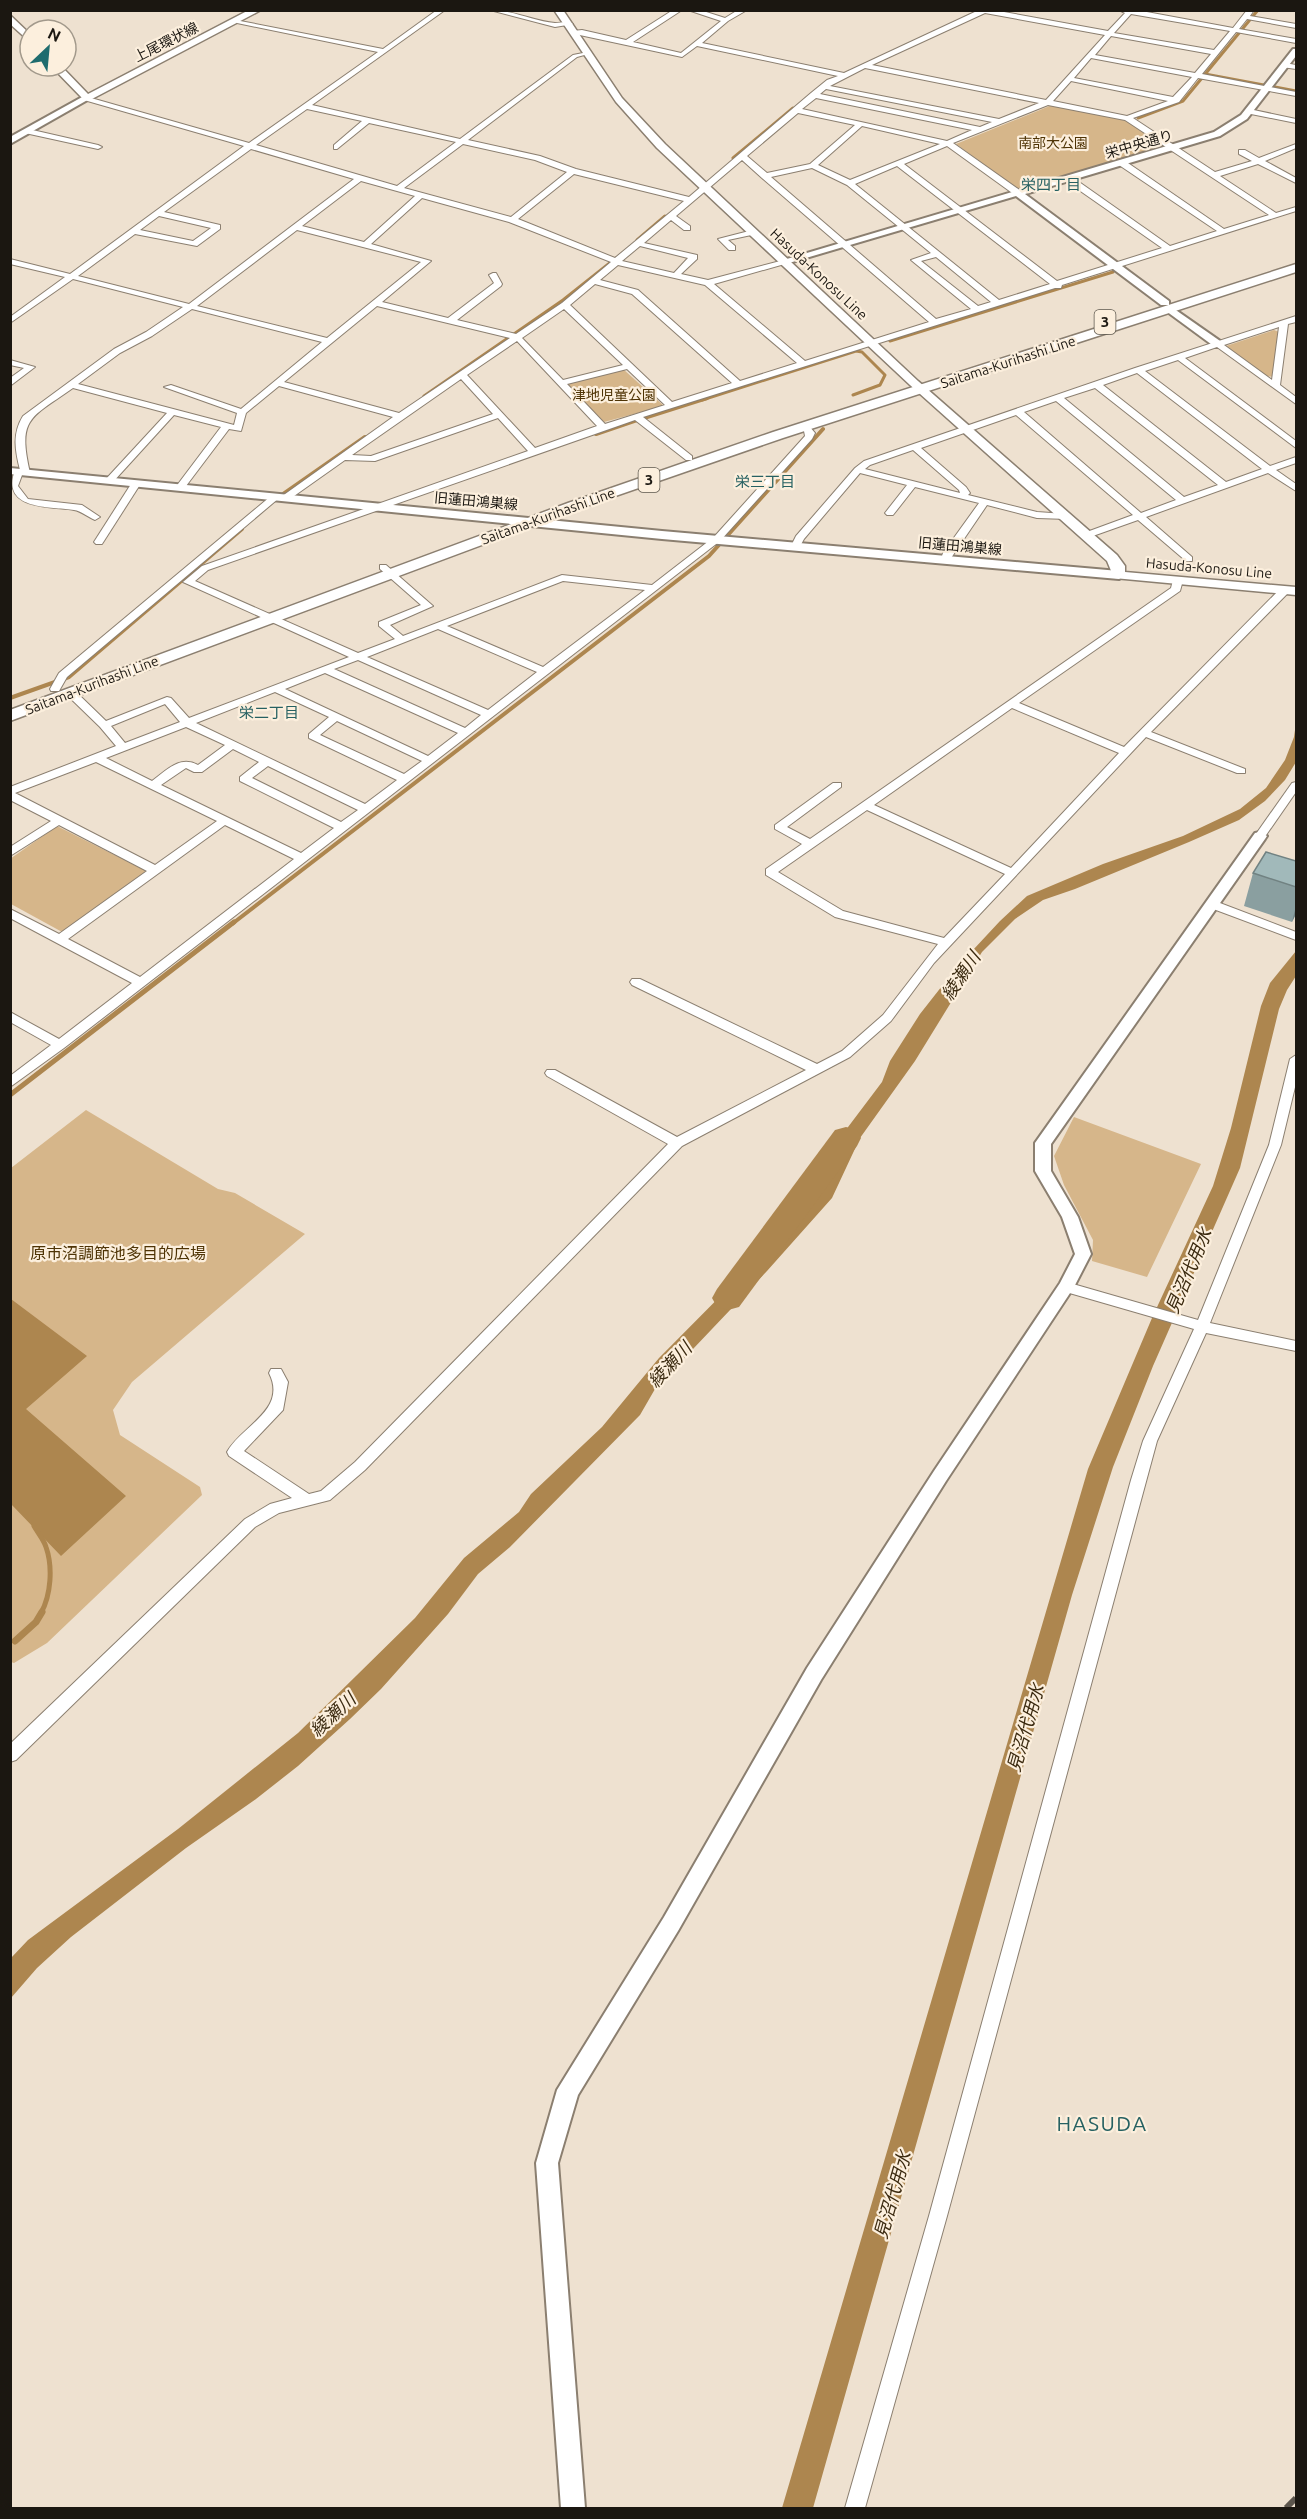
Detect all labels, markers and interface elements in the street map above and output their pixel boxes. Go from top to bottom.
north arrow [18,18,78,78]
street label: 上尾環状線 [131,19,201,65]
text: N [45,24,64,45]
street label: 栄中央通り [1103,127,1175,161]
park label: 南部大公園 [1018,135,1088,151]
district label: 栄四丁目 [1021,176,1081,193]
street label: Hasuda-Konosu Line [767,225,871,323]
road number: 3 [1094,310,1116,334]
street label: Saitama-Kurihashi Line [938,333,1078,391]
park label: 津地児童公園 [572,387,656,403]
road number: 3 [638,468,660,492]
district label: 栄三丁目 [735,473,795,490]
street label: Saitama-Kurihashi Line [479,484,617,548]
street label: 旧蓮田鴻巣線 [433,489,519,513]
street label: 旧蓮田鴻巣線 [917,534,1003,558]
street label: Hasuda-Konosu Line [1145,555,1273,581]
street label: Saitama-Kurihashi Line [23,652,161,718]
district label: 栄二丁目 [239,704,299,721]
water label: 綾瀬川 [937,946,985,1003]
water label: 見沼代用水 [1161,1223,1216,1316]
park label: 原市沼調節池多目的広場 [30,1244,206,1262]
water label: 綾瀬川 [644,1336,696,1391]
water label: 見沼代用水 [1003,1680,1048,1774]
water label: 綾瀬川 [306,1687,360,1740]
district label: HASUDA [1056,2111,1148,2135]
water label: 見沼代用水 [870,2147,915,2241]

